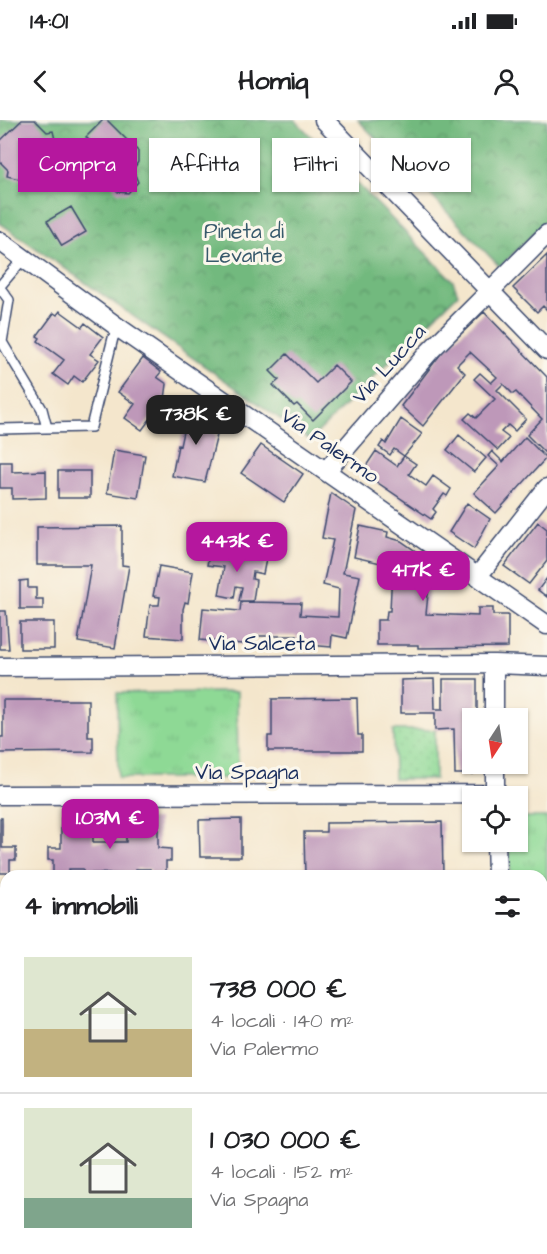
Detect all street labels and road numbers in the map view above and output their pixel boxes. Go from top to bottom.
street label: Via Lucca [345,318,433,410]
street label: Via Palermo [275,401,385,491]
street label: Via Salceta [209,629,316,658]
street label: Via Spagna [195,758,299,789]

